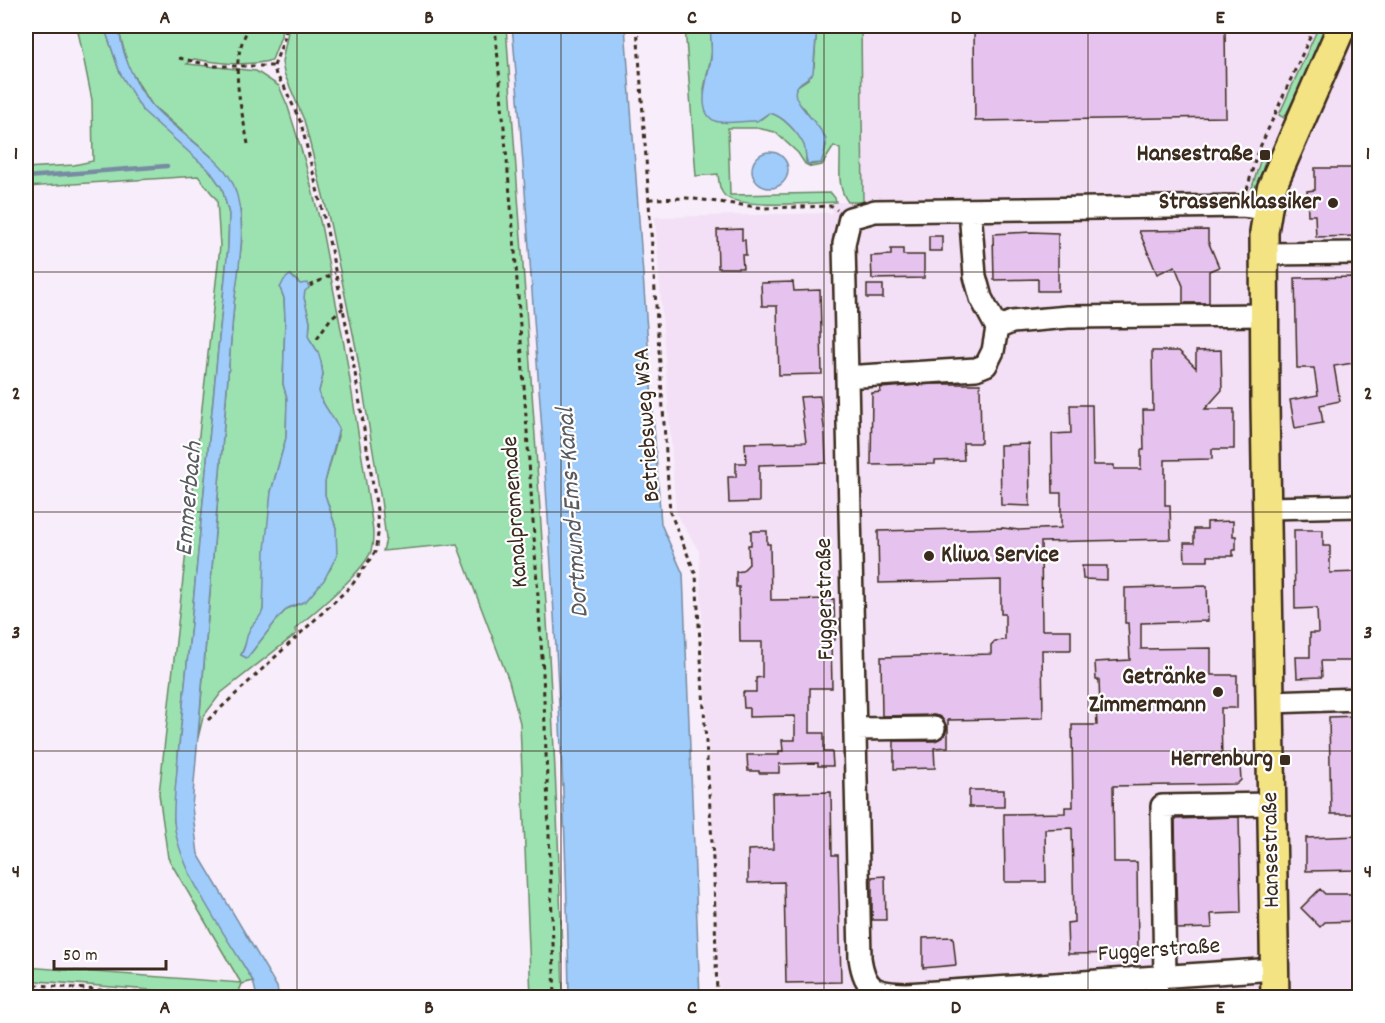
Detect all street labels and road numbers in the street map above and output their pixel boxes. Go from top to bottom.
street label: Betriebsweg WSA [626,347,670,503]
street label: Kanalpromenade [494,435,538,589]
street label: Fuggerstraße [808,537,844,661]
street label: Hansestraße [1254,792,1290,908]
street label: Fuggerstraße [1097,930,1221,972]

